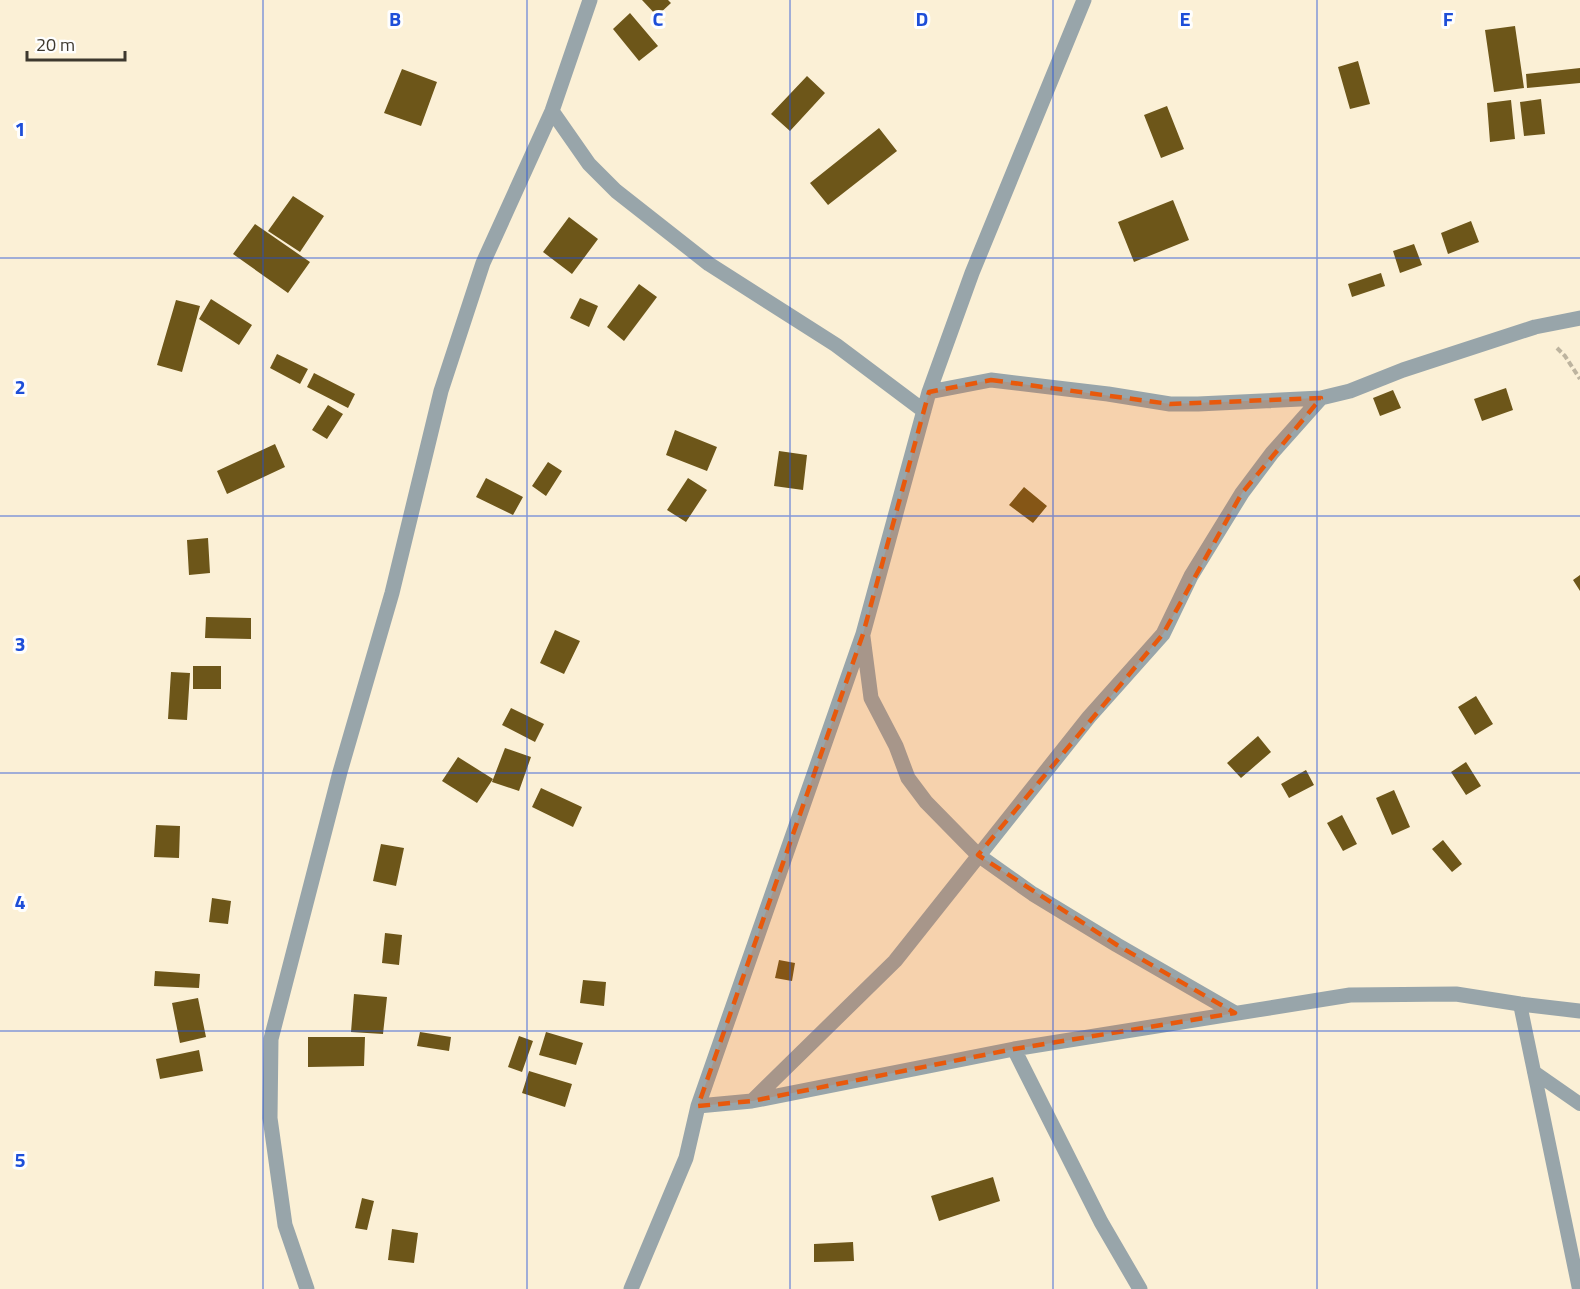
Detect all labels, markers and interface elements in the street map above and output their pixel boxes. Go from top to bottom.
text: B [389,3,401,34]
text: C [653,3,664,34]
text: D [916,3,928,34]
text: E [1179,3,1191,34]
text: F [1443,3,1454,34]
scale bar [27,24,124,62]
text: 20 m [36,31,75,58]
text: 1 [14,113,26,144]
text: 2 [14,371,26,402]
text: 3 [14,628,26,659]
text: 4 [14,886,26,917]
text: 5 [14,1144,26,1175]

